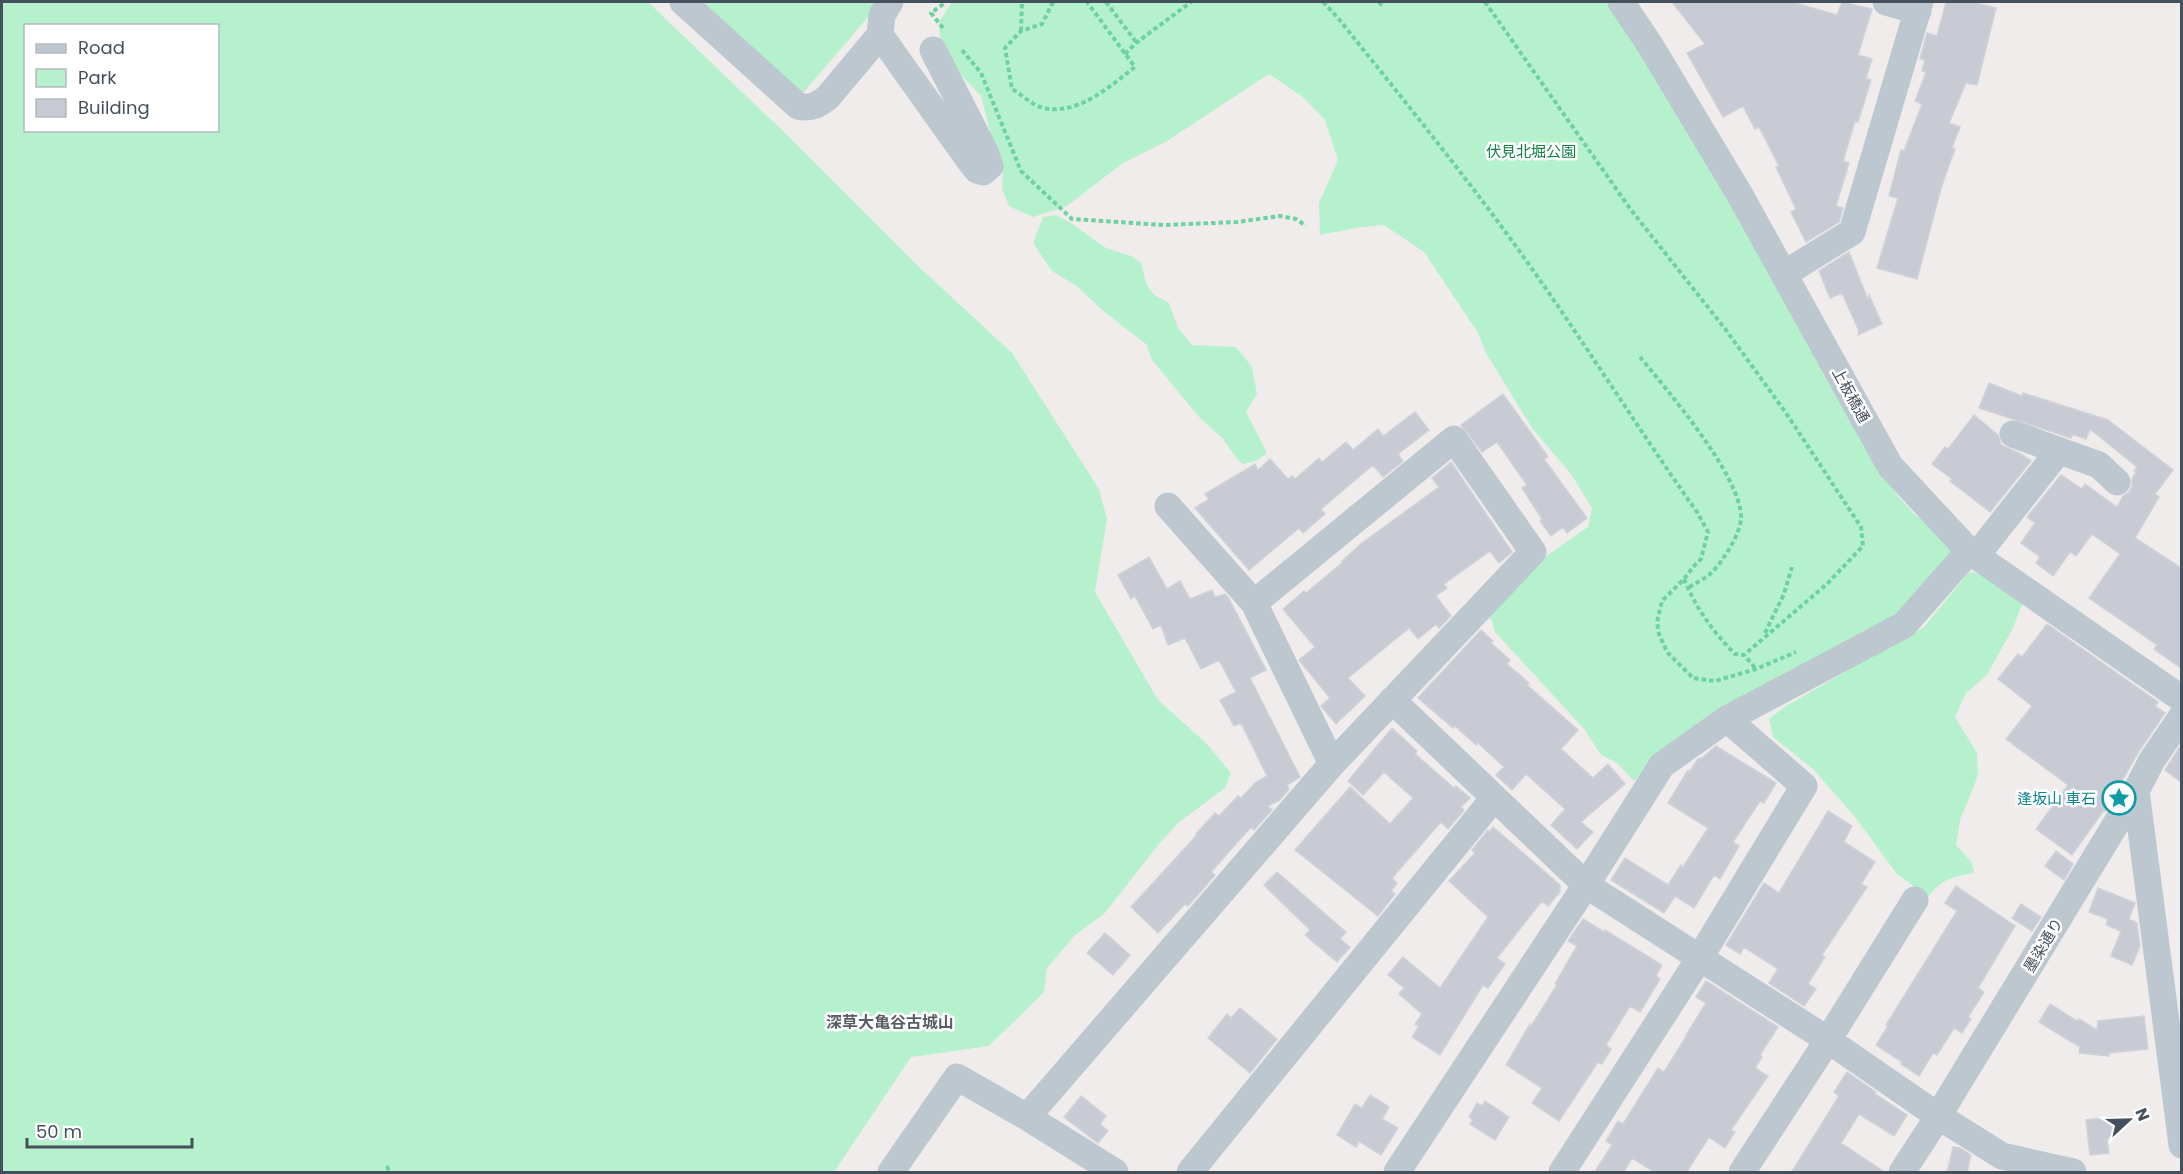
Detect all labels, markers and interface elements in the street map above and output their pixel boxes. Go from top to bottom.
legend [24,24,219,132]
text: Road [78,35,125,60]
text: Park [78,65,117,90]
text: Building [78,95,150,120]
park label: 伏見北堀公園 [1486,141,1576,162]
street label: 上板橋通 [1827,364,1875,426]
place icon: 逢坂山 車石 [2101,780,2137,816]
place label: 逢坂山 車石 [2017,788,2096,809]
street label: 墨染通り [2019,914,2067,976]
district label: 深草大亀谷古城山 [826,1011,954,1034]
north arrow [2099,1090,2159,1150]
text: N [2130,1105,2155,1124]
scale bar [27,1111,192,1149]
text: 50 m [36,1119,82,1144]

